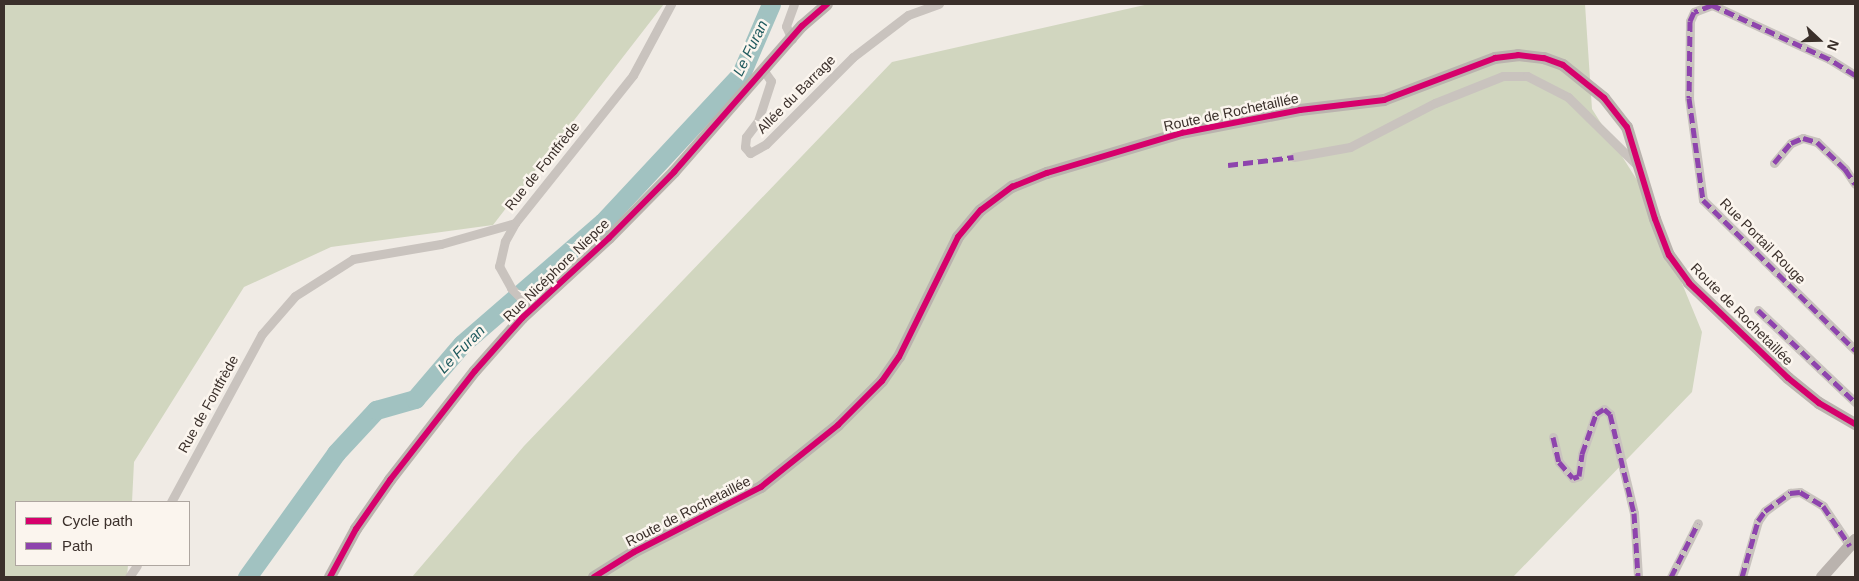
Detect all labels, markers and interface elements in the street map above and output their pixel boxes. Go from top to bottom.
north arrow [1794,15,1844,65]
water label: Le Furan [729,17,771,79]
text: N [1824,38,1842,53]
street label: Allée du Barrage [753,51,839,137]
street label: Route de Rochetaillée [1162,89,1300,135]
street label: Rue de Fontfrède [501,118,583,214]
street label: Rue Portail Rouge [1717,195,1809,287]
street label: Rue Nicéphore Niepce [500,215,612,325]
street label: Route de Rochetaillée [1687,259,1797,369]
water label: Le Furan [434,321,488,377]
street label: Rue de Fontfrède [174,352,242,456]
street label: Route de Rochetaillée [623,472,753,550]
legend [15,501,190,566]
text: Cycle path [62,512,133,529]
text: Path [62,537,93,554]

